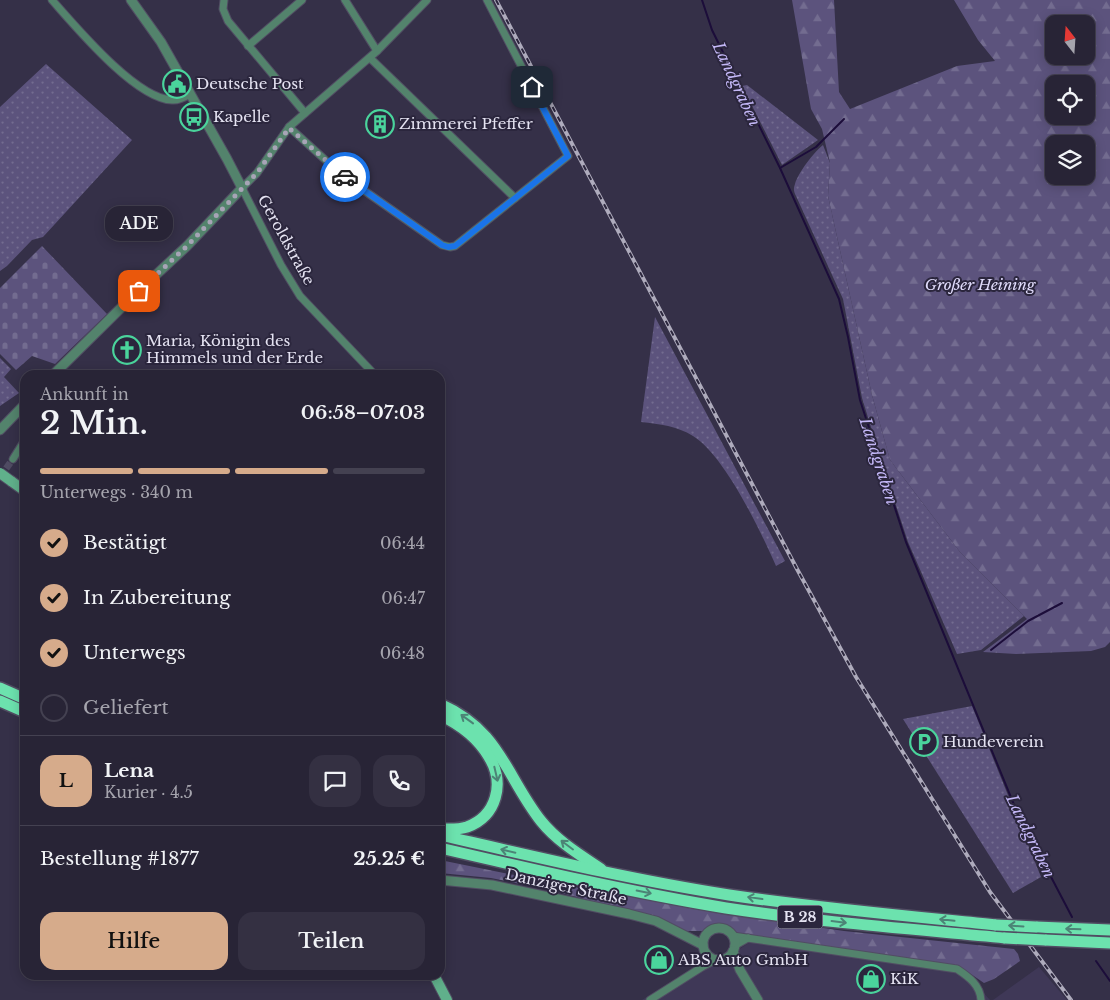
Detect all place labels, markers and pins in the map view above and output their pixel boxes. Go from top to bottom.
pin [511,66,553,108]
public building icon: Deutsche Post [162,69,192,99]
place label: Deutsche Post [196,74,304,93]
bus stop icon: Kapelle [179,102,209,132]
place label: Kapelle [213,107,270,126]
building icon: Zimmerei Pfeffer [365,109,395,139]
place label: Zimmerei Pfeffer [399,114,534,133]
callout: ADE [105,206,173,241]
pin [118,270,160,312]
place label: Maria, Königin des Himmels und der Erde [146,331,323,367]
church icon: Maria, Königin des Himmels und der Erde [112,335,142,365]
parking icon: Hundeverein [909,727,939,757]
place label: Hundeverein [943,732,1044,751]
shop icon: ABS Auto GmbH [644,945,674,975]
place label: ABS Auto GmbH [677,950,808,969]
shop icon: KiK [856,964,886,994]
place label: KiK [890,969,919,988]

